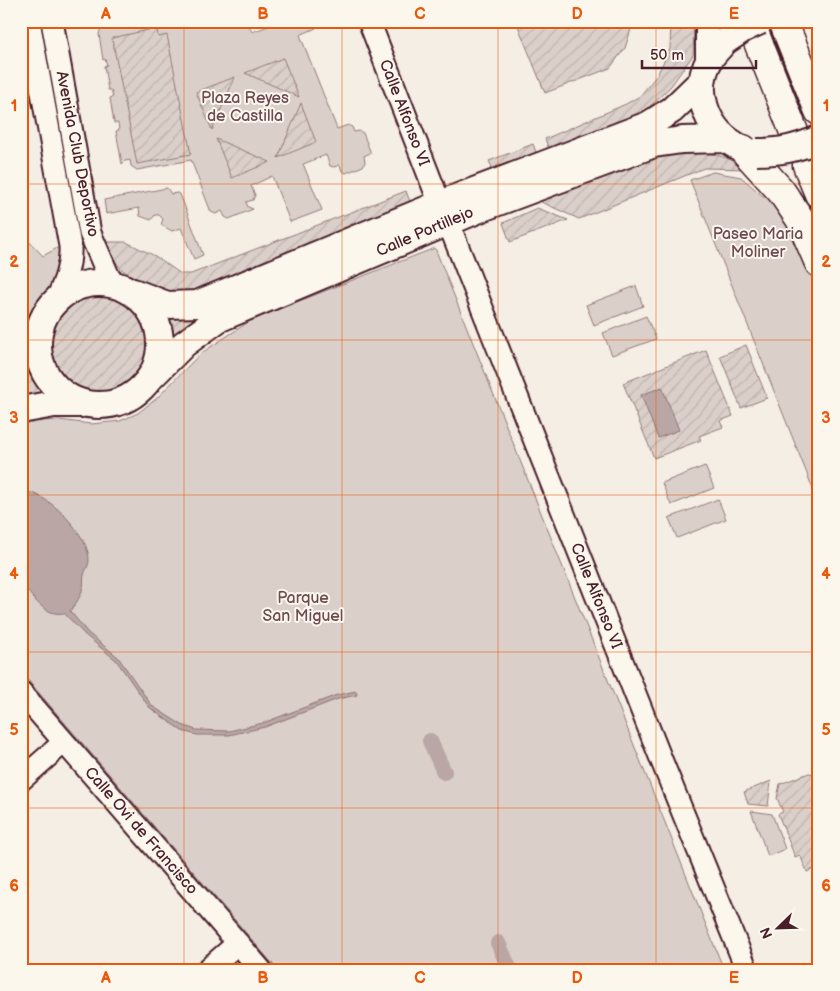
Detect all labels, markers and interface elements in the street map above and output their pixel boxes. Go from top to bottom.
text: A [100,5,111,24]
text: B [257,5,269,24]
text: C [414,5,426,24]
text: D [571,5,583,24]
text: E [729,5,739,24]
scale bar [642,38,756,70]
text: 50 m [650,46,684,65]
street label: Calle Alfonso VI [375,57,433,169]
street label: Avenida Club Deportivo [52,69,102,239]
park label: Plaza Reyes de Castilla [201,89,289,126]
text: 1 [11,97,17,116]
text: 1 [823,97,829,116]
street label: Calle Portillejo [374,203,476,261]
park label: Paseo Maria Moliner [713,225,803,262]
text: 2 [9,253,19,272]
text: 2 [821,253,831,272]
text: 3 [9,409,19,428]
text: 3 [821,409,831,428]
street label: Calle Alfonso VI [566,540,626,652]
text: 4 [9,565,19,584]
text: 4 [821,565,831,584]
park label: Parque San Miguel [263,589,343,626]
text: 5 [9,721,19,740]
text: 5 [821,721,831,740]
street label: Calle Ovi de Francisco [80,763,202,899]
text: 6 [9,877,19,896]
text: 6 [821,877,831,896]
north arrow [752,904,802,954]
text: N [757,925,776,941]
text: A [100,969,111,988]
text: B [257,969,269,988]
text: C [414,969,426,988]
text: D [571,969,583,988]
text: E [729,969,739,988]

